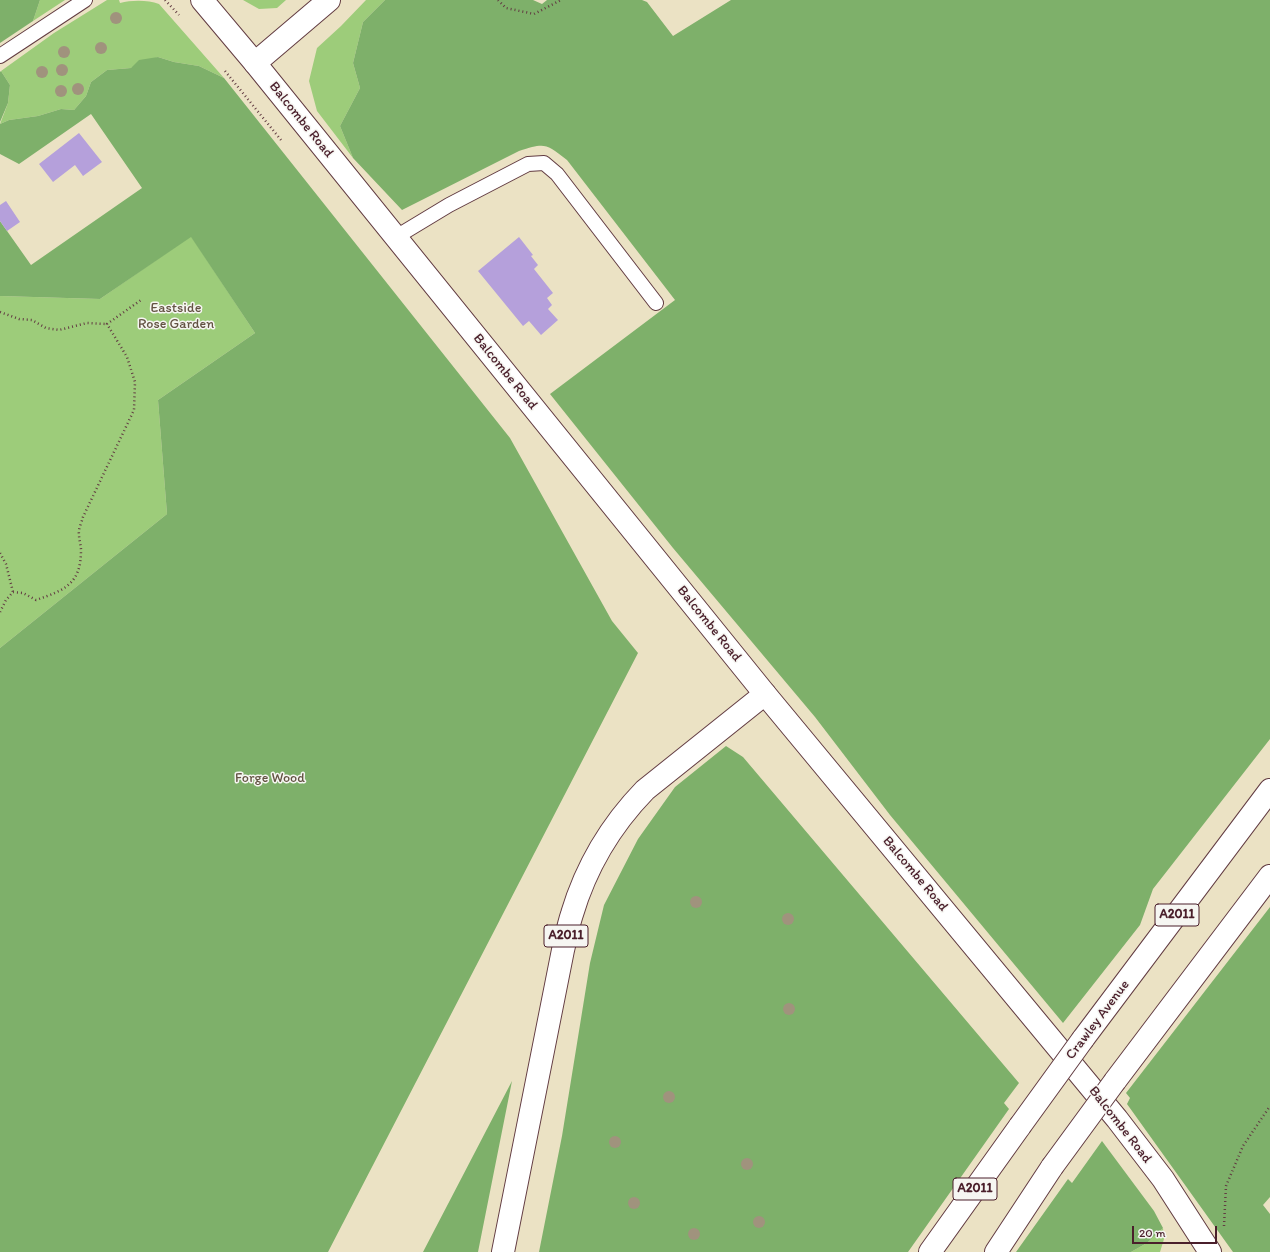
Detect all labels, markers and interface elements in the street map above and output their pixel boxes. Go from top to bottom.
street label: Balcombe Road [265,79,337,161]
park label: Eastside Rose Garden [138,300,214,332]
street label: Balcombe Road [469,331,541,413]
street label: Balcombe Road [673,583,745,665]
park label: Forge Wood [235,770,305,786]
street label: Balcombe Road [879,833,951,915]
road number: A2011 [1155,904,1199,926]
road number: A2011 [544,925,588,947]
street label: Crawley Avenue [1063,977,1133,1063]
street label: Balcombe Road [1085,1083,1155,1167]
road number: A2011 [953,1178,997,1200]
scale bar [1134,1218,1219,1244]
text: 20 m [1139,1226,1166,1240]

